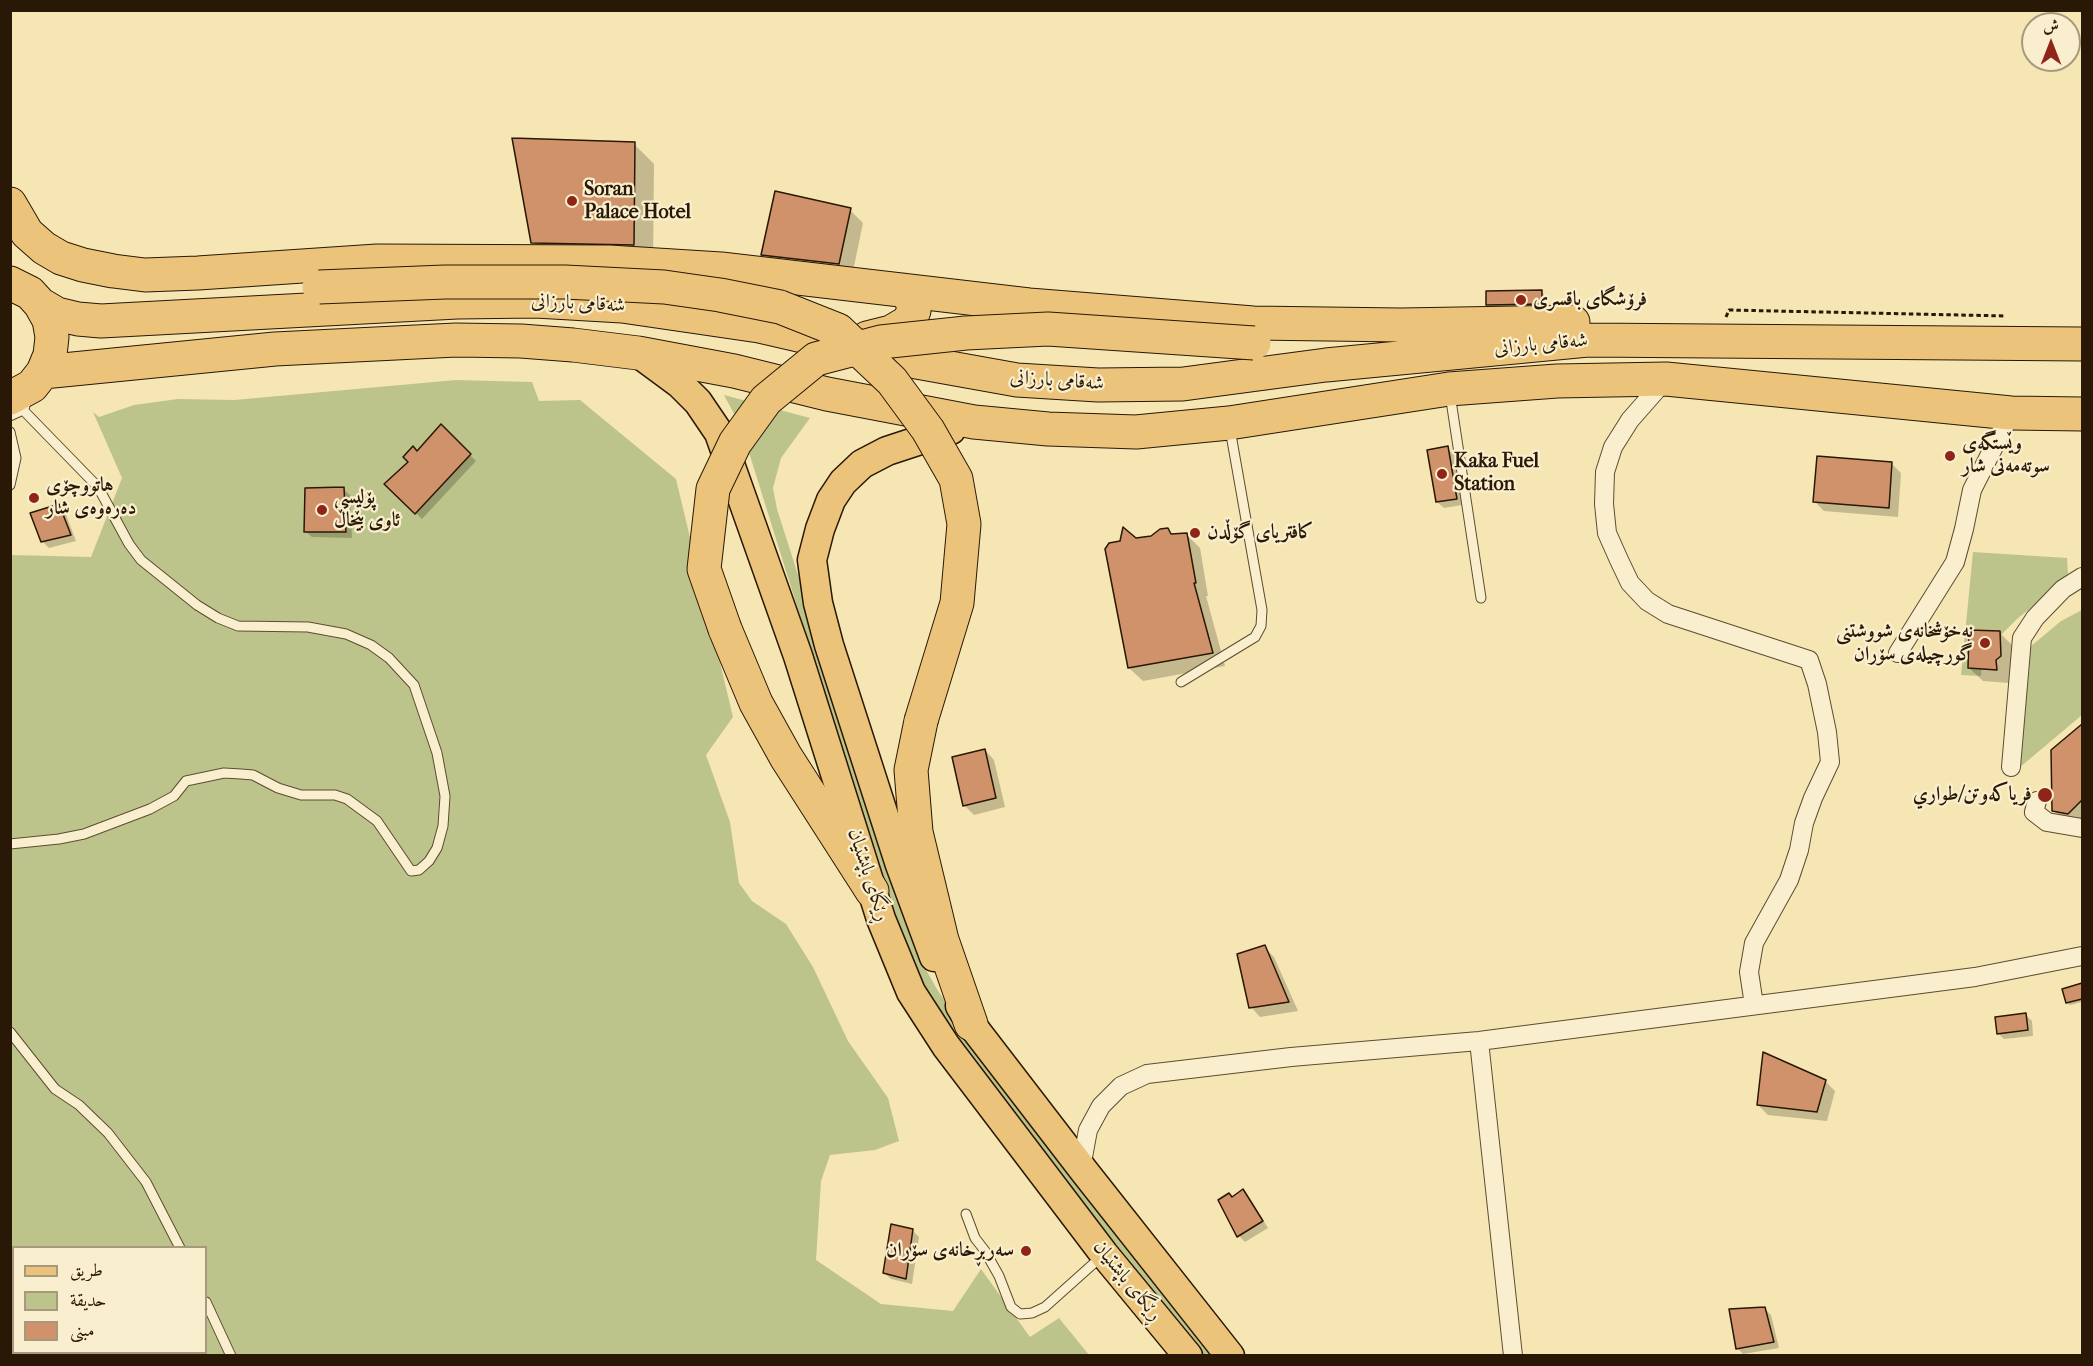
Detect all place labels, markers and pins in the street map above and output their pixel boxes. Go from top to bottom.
place label: Soran Palace Hotel [584,178,691,225]
marker: Soran Palace Hotel [565,194,579,208]
place label: فرۆشگای باقسری [1533,288,1647,312]
marker: فرۆشگای باقسری [1514,293,1528,307]
place label: وێستگەی سوتەمەنی شار [1962,432,2050,479]
marker: وێستگەی سوتەمەنی شار [1943,449,1957,463]
place label: Kaka Fuel Station [1454,450,1539,497]
marker: Kaka Fuel Station [1435,467,1449,481]
place label: هاتووچۆی دەرەوەی شار [46,474,137,521]
place label: پۆلیسی ئاوی بێخاڵ [334,486,400,533]
marker: هاتووچۆی دەرەوەی شار [27,491,41,505]
marker: پۆلیسی ئاوی بێخاڵ [315,503,329,517]
place label: کافتریای گۆڵدن [1207,521,1314,545]
marker: کافتریای گۆڵدن [1188,526,1202,540]
place label: نەخۆشخانەی شووشتنی گورچیلەی سۆران [1836,620,1973,667]
marker: نەخۆشخانەی شووشتنی گورچیلەی سۆران [1978,636,1992,650]
place label: فریاکەوتن/طواري [1913,783,2032,807]
marker: فریاکەوتن/طواري [2036,786,2054,804]
place label: سەربڕخانەی سۆران [886,1239,1014,1263]
marker: سەربڕخانەی سۆران [1019,1244,1033,1258]

